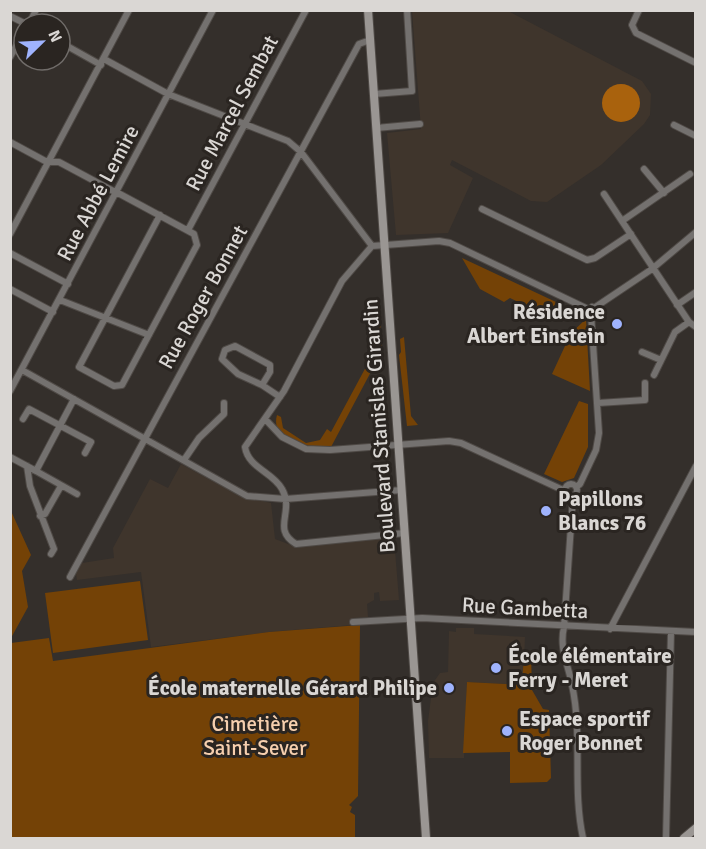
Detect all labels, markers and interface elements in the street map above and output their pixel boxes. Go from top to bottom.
north arrow [12,12,72,72]
text: N [43,27,66,45]
street label: Rue Marcel Sembat [180,31,284,195]
street label: Rue Abbé Lemire [51,121,145,265]
street label: Rue Roger Bonnet [153,221,253,373]
street label: Boulevard Stanislas Girardin [357,298,401,554]
place label: Résidence Albert Einstein [467,299,605,349]
marker: Résidence Albert Einstein [610,317,624,331]
place label: Papillons Blancs 76 [558,486,646,536]
marker: Papillons Blancs 76 [539,504,553,518]
street label: Rue Gambetta [461,592,589,624]
place label: École élémentaire Ferry - Meret [508,642,672,693]
marker: École élémentaire Ferry - Meret [489,661,503,675]
place label: École maternelle Gérard Philipe [148,674,437,701]
marker: École maternelle Gérard Philipe [442,681,456,695]
place label: Espace sportif Roger Bonnet [519,706,651,756]
park label: Cimetière Saint-Sever [203,711,307,761]
marker: Espace sportif Roger Bonnet [500,724,514,738]

